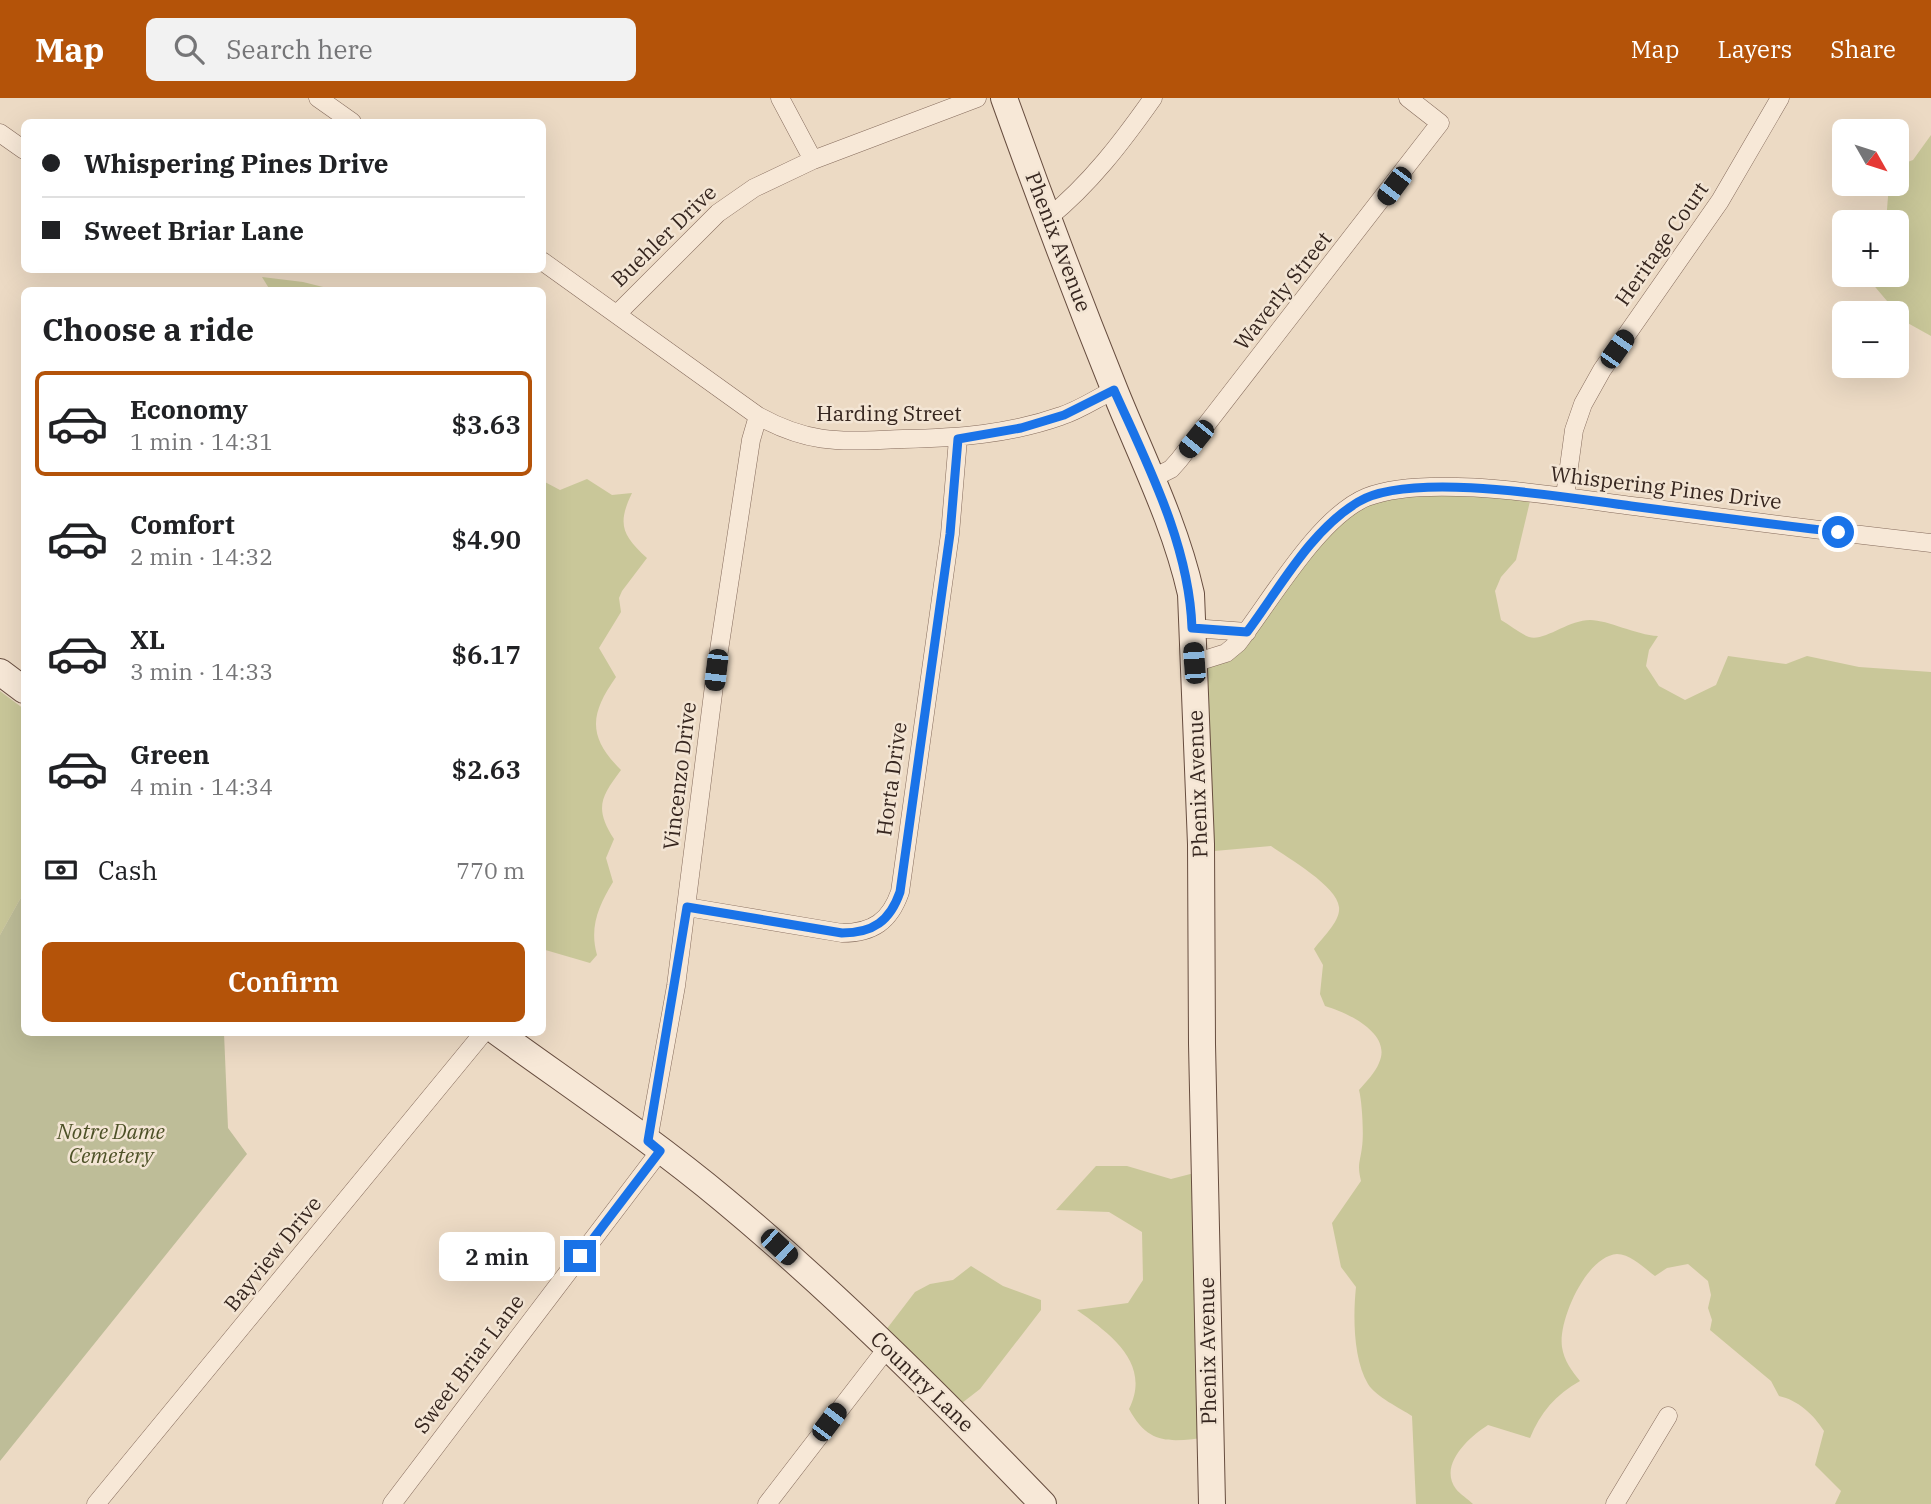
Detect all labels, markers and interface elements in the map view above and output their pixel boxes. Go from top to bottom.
search box [146,18,636,81]
text: Map [35,28,104,71]
icon: search [170,30,208,68]
text: Search here [226,32,373,66]
text: Map [1631,33,1679,65]
text: Layers [1717,33,1792,65]
text: Share [1830,33,1896,65]
north arrow [1832,119,1909,196]
map controls [1832,119,1909,378]
text: Whispering Pines Drive [84,146,388,180]
car [1373,163,1416,209]
street label: Phenix Avenue [1019,168,1099,316]
street label: Heritage Court [1608,176,1714,311]
street label: Buehler Drive [605,178,722,293]
button: + [1832,210,1909,287]
text: Sweet Briar Lane [84,213,304,247]
street label: Waverly Street [1227,225,1337,355]
button: − [1832,301,1909,378]
text: Choose a ride [42,308,254,350]
car [1597,326,1638,372]
icon: car [46,392,109,455]
text: Economy [130,392,248,426]
street label: Harding Street [816,399,962,427]
text: $3.63 [452,407,521,441]
car [1175,416,1218,462]
text: 1 min · 14:31 [130,426,273,456]
street label: Whispering Pines Drive [1549,459,1783,515]
icon: car [46,507,109,570]
text: Comfort [130,507,235,541]
route start [1822,516,1854,548]
text: $4.90 [452,522,521,556]
text: 2 min · 14:32 [130,541,273,571]
icon: car [46,622,109,685]
text: XL [130,622,165,656]
text: $6.17 [452,637,521,671]
car [1183,641,1206,685]
car [704,648,729,692]
text: 3 min · 14:33 [130,656,273,686]
street label: Vincenzo Drive [656,700,702,852]
street label: Phenix Avenue [1180,710,1214,858]
street label: Horta Drive [869,720,913,838]
icon: car [46,737,109,800]
text: Green [130,737,210,771]
text: $2.63 [452,752,521,786]
text: 4 min · 14:34 [130,771,273,801]
icon: cash [42,851,80,889]
text: Cash [98,853,158,887]
text: 770 m [456,855,525,885]
button: Confirm [42,942,525,1022]
park label: Notre Dame Cemetery [56,1117,166,1169]
street label: Bayview Drive [217,1190,327,1317]
car [757,1225,802,1269]
callout: 2 min [440,1232,556,1280]
route end [564,1240,596,1272]
text: 2 min [465,1241,529,1271]
street label: Phenix Avenue [1192,1277,1222,1425]
street label: Sweet Briar Lane [407,1288,530,1439]
street label: Country Lane [865,1325,981,1438]
car [808,1399,851,1445]

